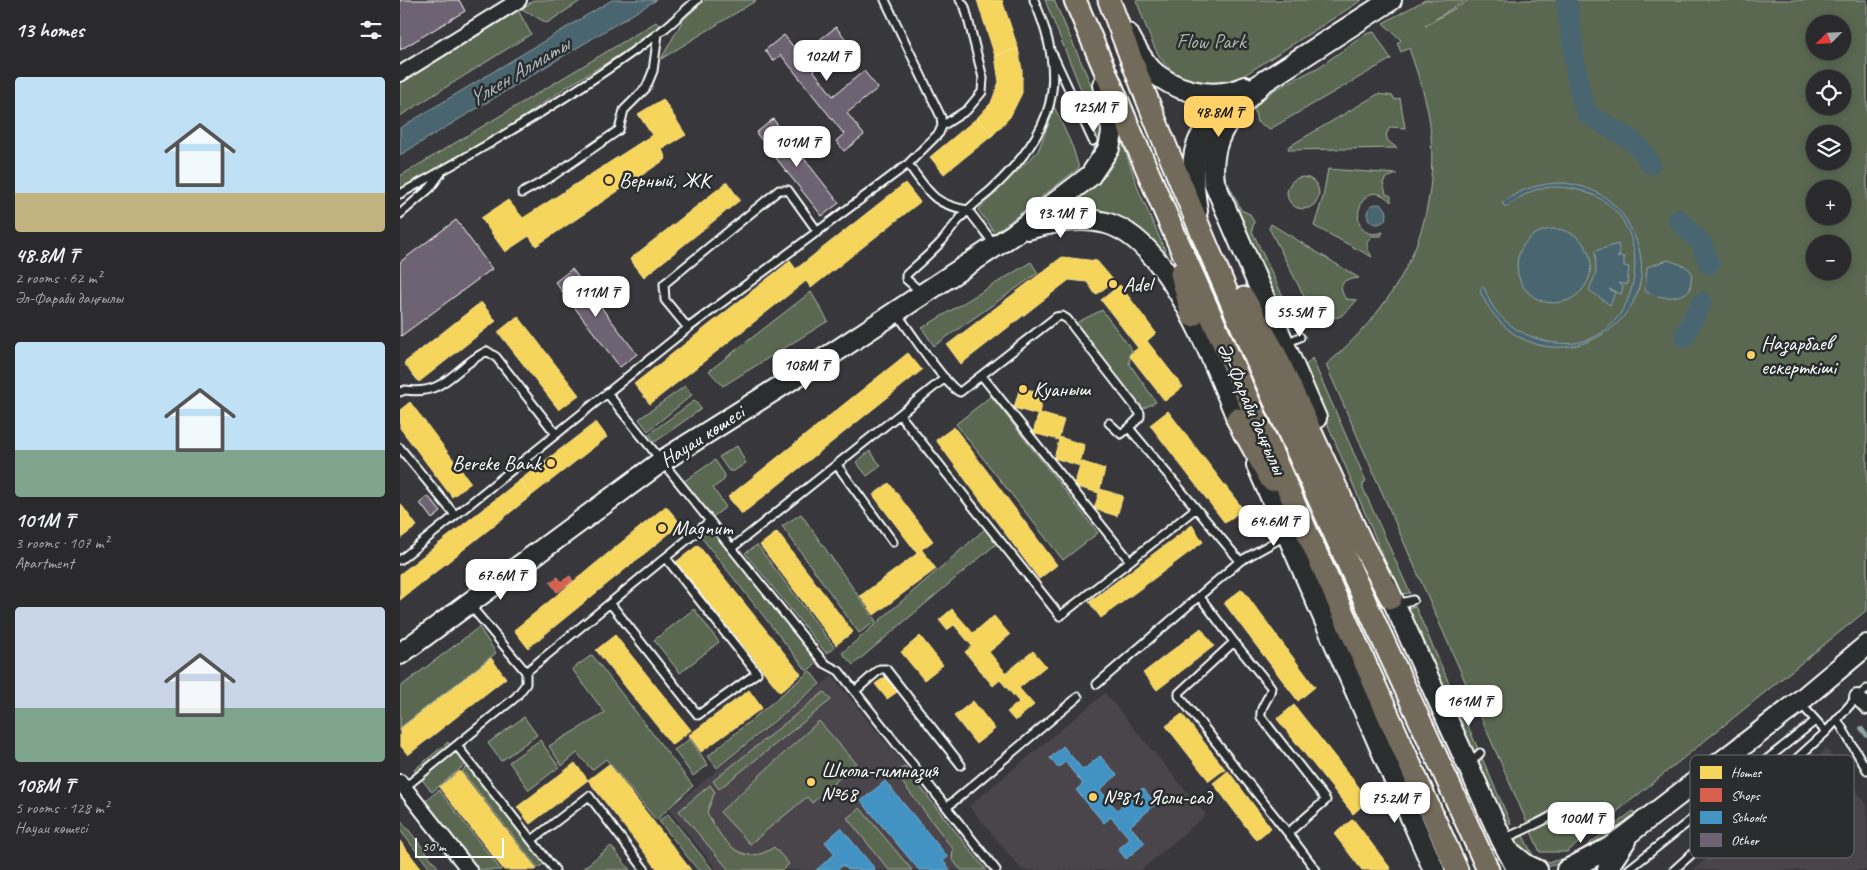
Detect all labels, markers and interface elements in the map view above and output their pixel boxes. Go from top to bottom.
north arrow [1806,15,1851,60]
map controls [1806,15,1851,280]
icon: filters [357,16,385,44]
text: 13 homes [15,17,84,43]
park label: Flow Park [1176,28,1248,54]
water label: Үлкен Алматы [463,29,577,113]
pin: 102M ₸ [786,39,868,82]
text: 102M ₸ [805,46,849,66]
button: locate [1806,70,1851,115]
pin: 125M ₸ [1053,90,1135,133]
pin: 48.8M ₸ [1173,96,1265,138]
text: 125M ₸ [1072,97,1116,117]
text: 48.8M ₸ [1195,102,1243,122]
icon: home [155,110,245,200]
button: layers [1806,125,1851,170]
pin: 101M ₸ [756,126,838,168]
text: 101M ₸ [775,132,819,152]
place label: Верный, ЖК [619,167,713,193]
marker: Верный, ЖК [603,174,615,186]
button: + [1806,180,1851,225]
pin: 93.1M ₸ [1015,196,1107,239]
text: 93.1M ₸ [1037,203,1085,223]
button: − [1806,235,1851,280]
text: 48.8M ₸ [15,242,78,268]
text: 2 rooms · 62 m² [15,268,101,288]
place label: Adel [1123,271,1156,297]
pin: 111M ₸ [555,276,637,318]
marker: Adel [1107,278,1119,290]
text: 111M ₸ [574,282,618,302]
text: Әл-Фараби даңғылы [15,288,123,308]
pin: 55.5M ₸ [1254,296,1346,338]
text: 55.5M ₸ [1276,302,1324,322]
place label: Назарбаев ескерткіші [1761,330,1839,380]
street label: Әл-Фараби даңғылы [1211,338,1293,480]
pin: 108M ₸ [765,348,847,391]
marker: Назарбаев ескерткіші [1745,349,1757,361]
text: 108M ₸ [784,355,828,375]
icon: home [155,375,245,465]
place label: Куаныш [1033,376,1091,402]
marker: Куаныш [1017,383,1029,395]
street label: Науаи көшесі [655,397,752,473]
place label: Bereke Bank [452,450,543,476]
marker: Bereke Bank [545,457,557,469]
pin: 64.6M ₸ [1228,504,1320,547]
text: 101M ₸ [15,507,74,533]
text: 64.6M ₸ [1250,511,1298,531]
place label: Magnum [672,515,734,541]
marker: Magnum [656,522,668,534]
text: 3 rooms · 107 m² [15,533,109,553]
text: Apartment [15,553,74,573]
pin: 67.6M ₸ [455,558,547,601]
text: 67.6M ₸ [477,565,525,585]
icon: home [155,640,245,730]
pin: 161M ₸ [1428,684,1510,727]
text: 161M ₸ [1446,691,1492,711]
legend [1690,755,1854,858]
place label: Школа-гимназия №68 [821,757,939,807]
text: Homes [1731,764,1762,781]
text: 108M ₸ [15,772,74,798]
marker: Школа-гимназия №68 [805,776,817,788]
pin: 75.2M ₸ [1349,782,1441,824]
place label: №81, Ясли-сад [1103,784,1214,810]
text: Shops [1731,787,1761,804]
text: 75.2M ₸ [1371,788,1419,808]
marker: №81, Ясли-сад [1087,791,1099,803]
text: 5 rooms · 128 m² [15,798,109,818]
pin: 100M ₸ [1540,802,1622,844]
text: 100M ₸ [1559,808,1603,828]
text: Schools [1731,809,1767,826]
text: Науаи көшесі [15,818,88,838]
text: Other [1731,832,1760,849]
scale bar [415,835,504,858]
text: 50 m [422,838,446,855]

